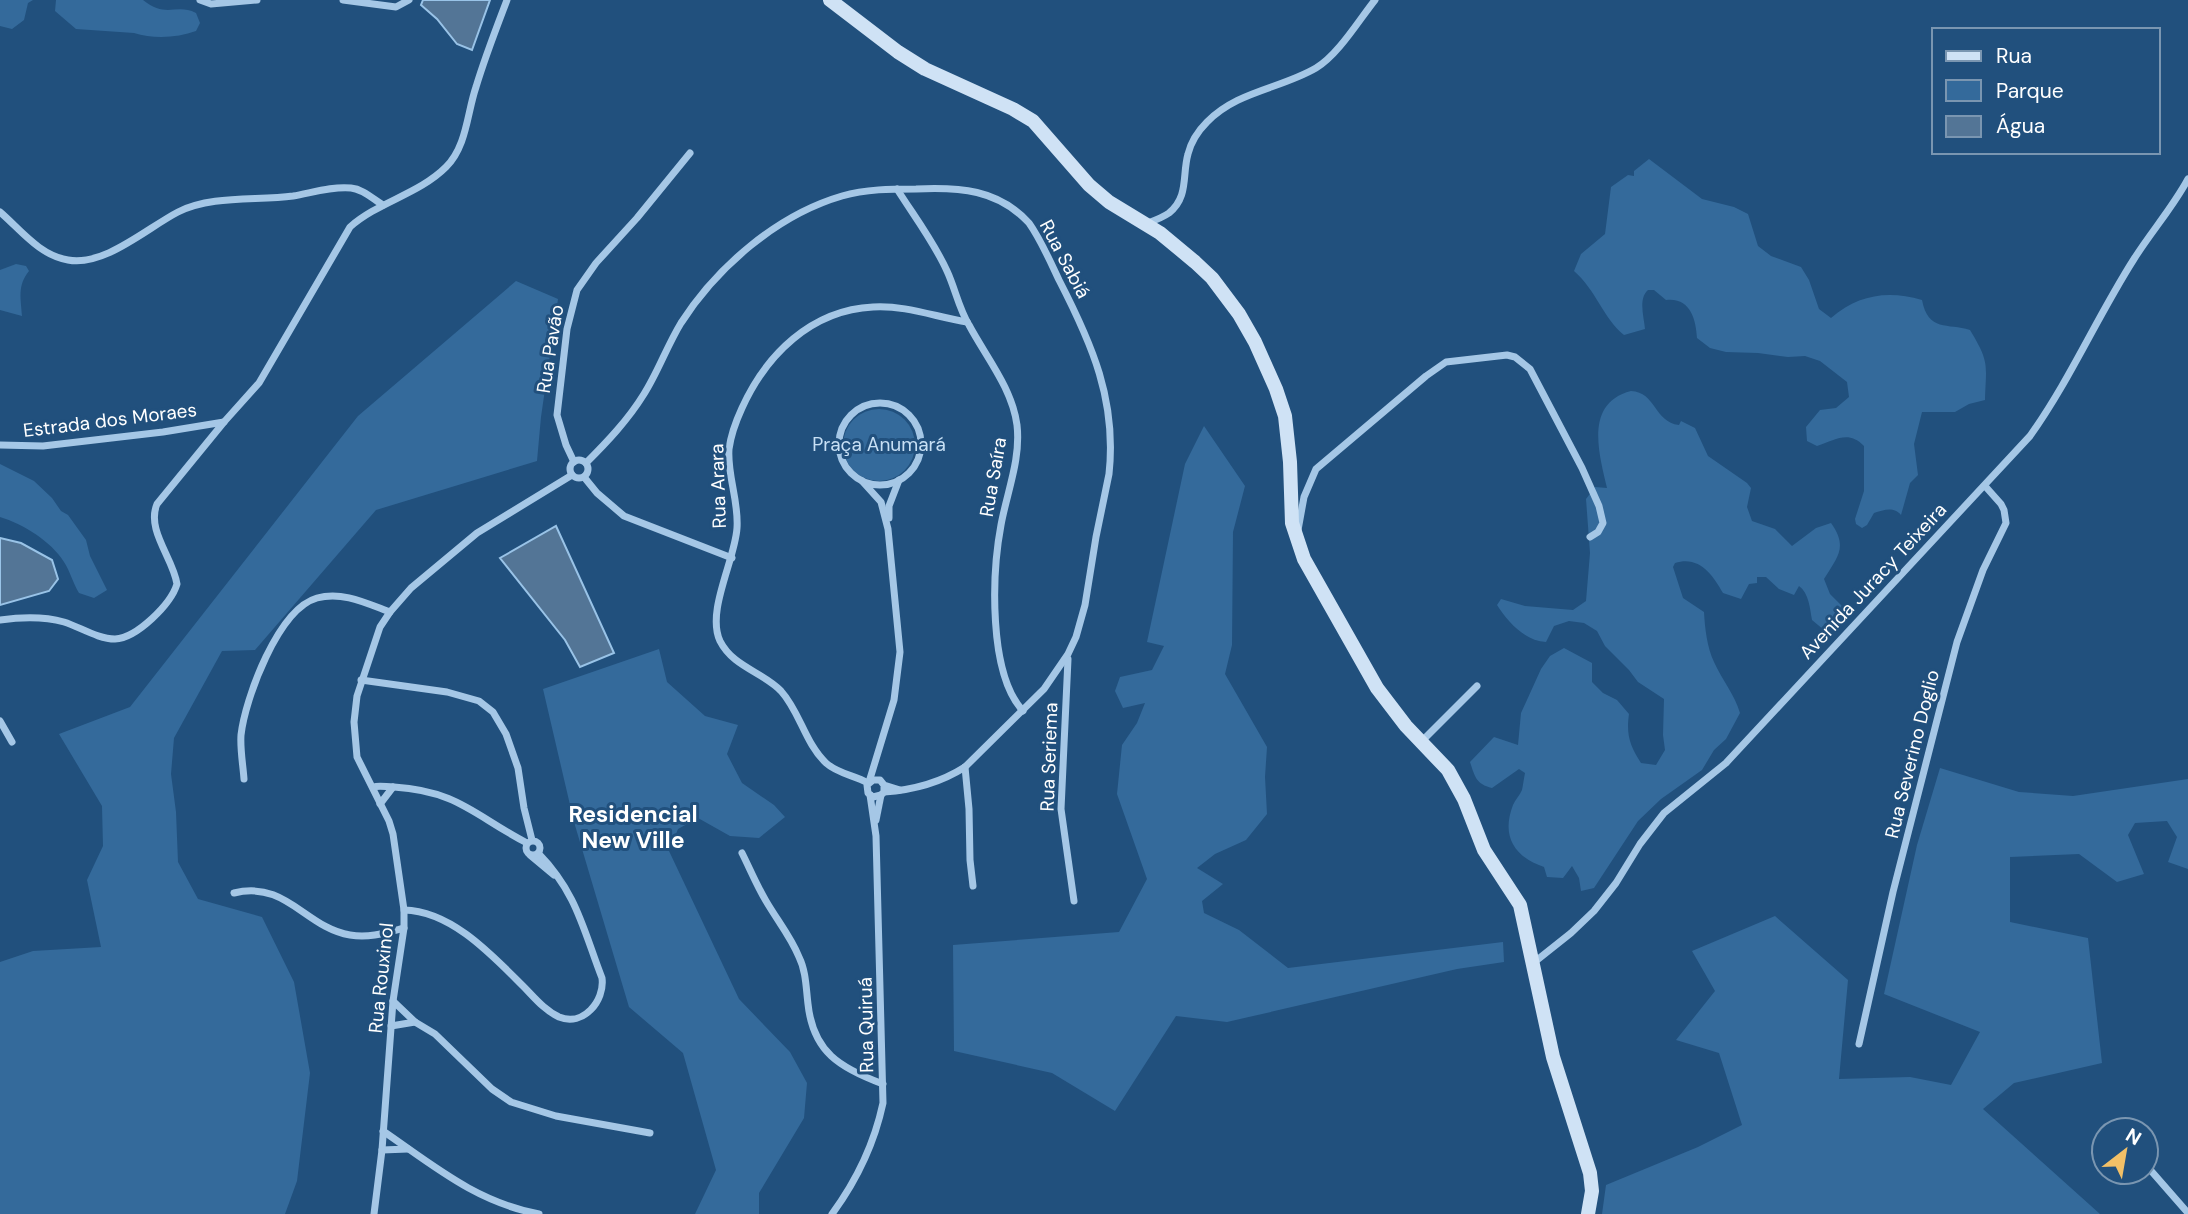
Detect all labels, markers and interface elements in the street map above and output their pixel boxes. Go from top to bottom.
legend [1932,28,2160,154]
text: Rua [1996,42,2032,70]
text: Parque [1996,77,2064,105]
text: Água [1996,112,2045,140]
street label: Rua Sabiá [1034,215,1096,303]
street label: Rua Pavão [531,303,569,395]
street label: Estrada dos Moraes [22,397,198,443]
park label: Praça Anumará [812,432,946,457]
street label: Rua Saíra [974,435,1012,519]
street label: Rua Arara [704,443,732,529]
street label: Avenida Juracy Teixeira [1794,497,1952,665]
street label: Rua Severino Doglio [1879,667,1945,841]
street label: Rua Seriema [1035,702,1063,812]
district label: Residencial New Ville [568,799,698,855]
street label: Rua Rouxinol [363,922,399,1034]
street label: Rua Quiruá [853,977,879,1073]
north arrow [2090,1116,2160,1186]
text: N [2121,1123,2146,1151]

